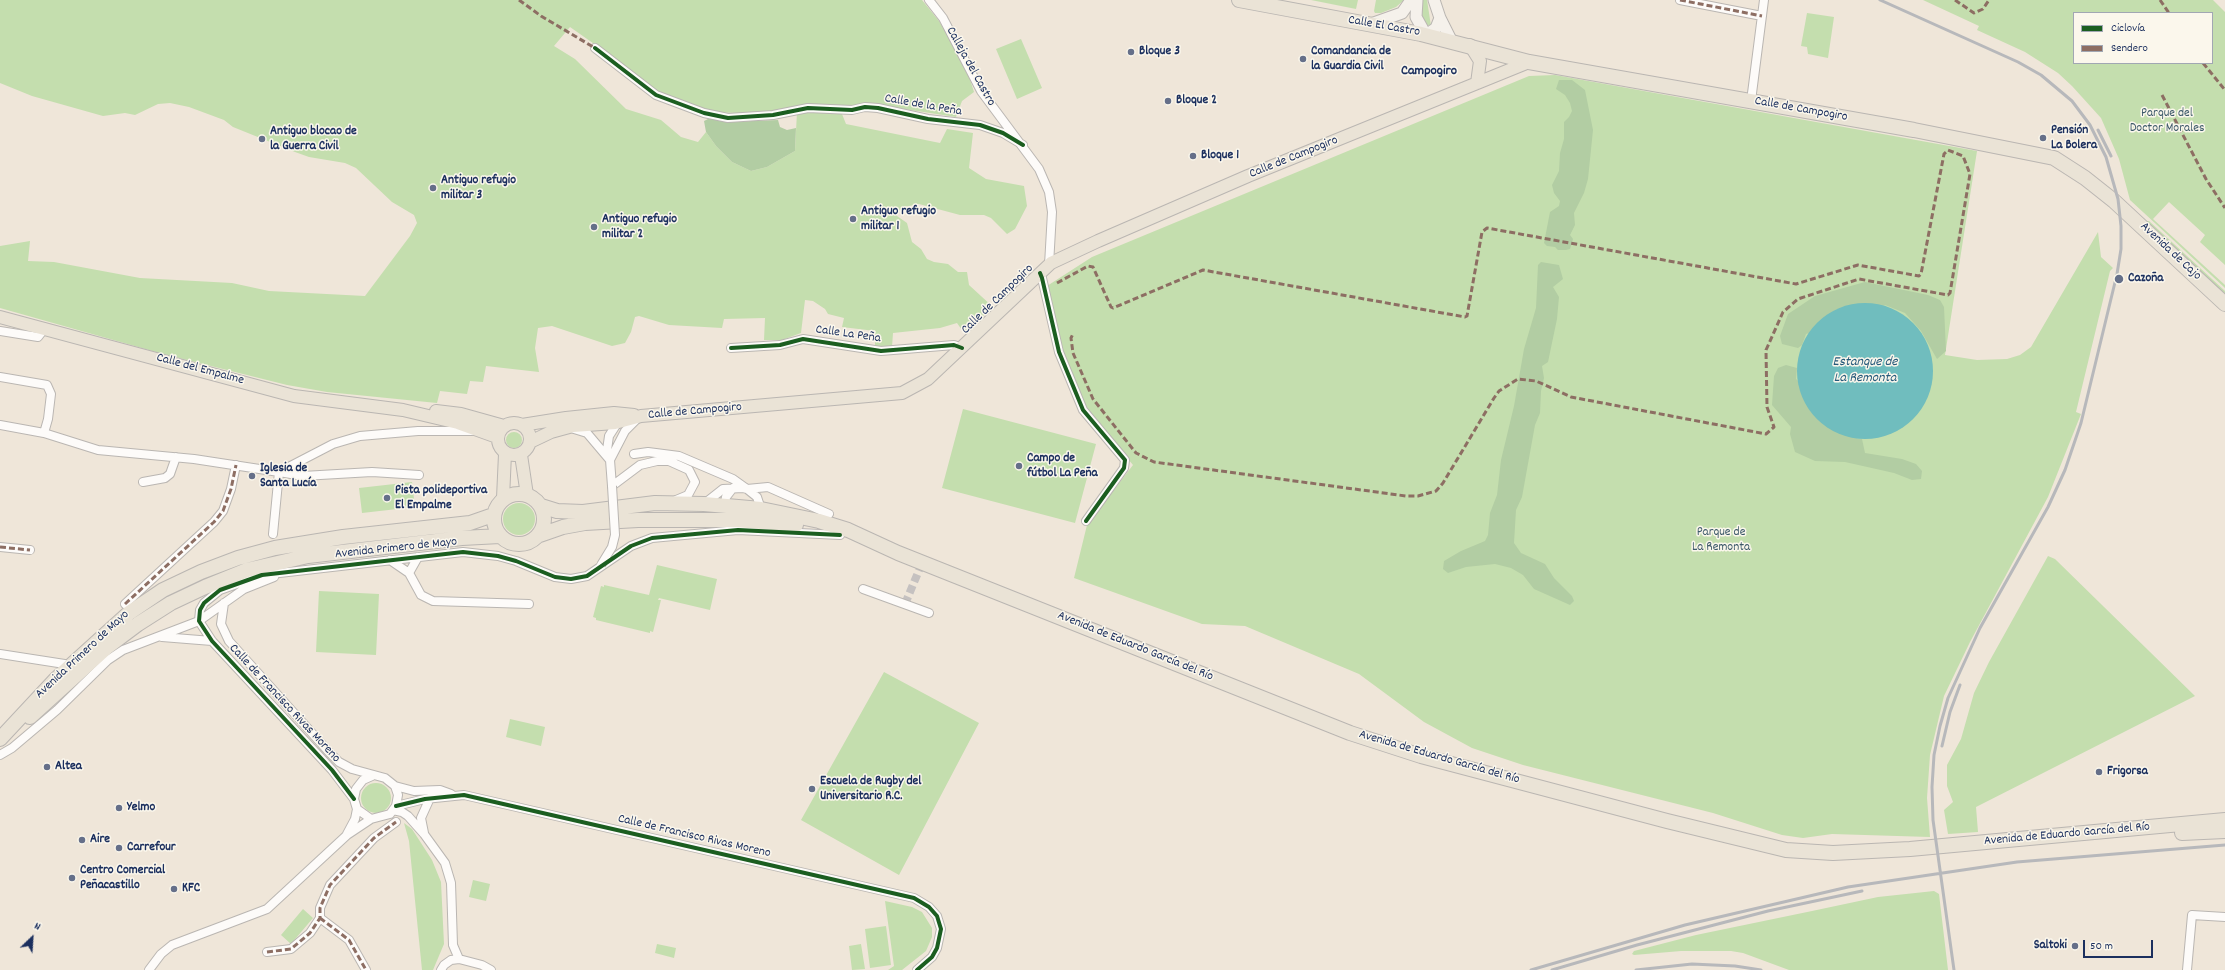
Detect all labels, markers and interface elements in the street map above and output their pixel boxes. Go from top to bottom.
legend [2073,12,2213,64]
street label: Calle El Castro [1347,13,1421,41]
text: Ciclovía [2111,20,2145,37]
street label: Calleja del Castro [942,25,998,109]
text: Sendero [2111,40,2148,57]
place label: Bloque 3 [1139,44,1180,60]
place label: Comandancia de la Guardia Civil [1311,44,1391,75]
marker: Bloque 3 [1126,47,1136,57]
marker: Comandancia de la Guardia Civil [1298,54,1308,64]
district label: Campogiro [1401,64,1457,80]
street label: Calle de la Peña [883,92,963,120]
place label: Bloque 2 [1176,93,1217,109]
street label: Calle de Campogiro [1753,94,1849,126]
marker: Bloque 2 [1163,96,1173,106]
park label: Parque del Doctor Morales [2130,106,2204,137]
place label: Pensión La Bolera [2051,123,2097,154]
place label: Antiguo blocao de la Guerra Civil [270,124,357,155]
street label: Calle de Campogiro [1247,133,1341,183]
marker: Pensión La Bolera [2038,133,2048,143]
marker: Antiguo blocao de la Guerra Civil [257,134,267,144]
place label: Bloque 1 [1201,148,1239,164]
marker: Bloque 1 [1188,151,1198,161]
place label: Antiguo refugio militar 3 [441,173,516,204]
marker: Antiguo refugio militar 3 [428,183,438,193]
place label: Antiguo refugio militar 1 [861,204,936,235]
place label: Antiguo refugio militar 2 [602,212,677,243]
marker: Antiguo refugio militar 1 [848,214,858,224]
street label: Avenida de Cajo [2136,220,2204,284]
marker: Antiguo refugio militar 2 [589,222,599,232]
street label: Calle de Campogiro [959,262,1037,338]
place label: Cazoña [2128,271,2163,287]
marker: Cazoña [2113,273,2125,285]
street label: Calle La Peña [814,323,882,347]
street label: Calle del Empalme [155,351,245,389]
water label: Estanque de La Remonta [1833,355,1897,388]
street label: Calle de Campogiro [647,400,743,424]
place label: Campo de fútbol La Peña [1027,451,1098,482]
place label: Iglesia de Santa Lucía [260,461,316,492]
marker: Campo de fútbol La Peña [1014,461,1024,471]
marker: Iglesia de Santa Lucía [247,471,257,481]
place label: Pista polideportiva El Empalme [395,483,487,514]
marker: Pista polideportiva El Empalme [382,493,392,503]
park label: Parque de La Remonta [1692,525,1750,556]
street label: Avenida Primero de Mayo [334,535,458,563]
street label: Avenida Primero de Mayo [33,607,133,703]
street label: Avenida de Eduardo García del Río [1055,609,1215,685]
street label: Calle de Francisco Rivas Moreno [225,641,343,767]
street label: Avenida de Eduardo García del Río [1357,728,1521,788]
place label: Altea [55,759,82,775]
marker: Altea [42,762,52,772]
place label: Frigorsa [2107,764,2148,780]
marker: Frigorsa [2094,767,2104,777]
place label: Escuela de Rugby del Universitario R.C. [820,774,921,805]
marker: Escuela de Rugby del Universitario R.C. [807,784,817,794]
place label: Yelmo [127,800,155,816]
marker: Yelmo [114,803,124,813]
street label: Calle de Francisco Rivas Moreno [616,812,772,862]
street label: Avenida de Eduardo García del Río [1983,820,2151,850]
place label: Aire [90,832,110,848]
marker: Aire [77,835,87,845]
place label: Carrefour [127,840,176,856]
marker: Carrefour [114,843,124,853]
place label: Centro Comercial Peñacastillo [80,863,165,894]
marker: Centro Comercial Peñacastillo [67,873,77,883]
place label: KFC [182,881,200,897]
marker: KFC [169,884,179,894]
north arrow [12,918,52,958]
text: N [31,919,43,936]
scale bar [2085,932,2155,958]
place label: Saltoki [2034,938,2067,954]
text: 50 m [2090,938,2113,955]
marker: Saltoki [2070,941,2080,951]

